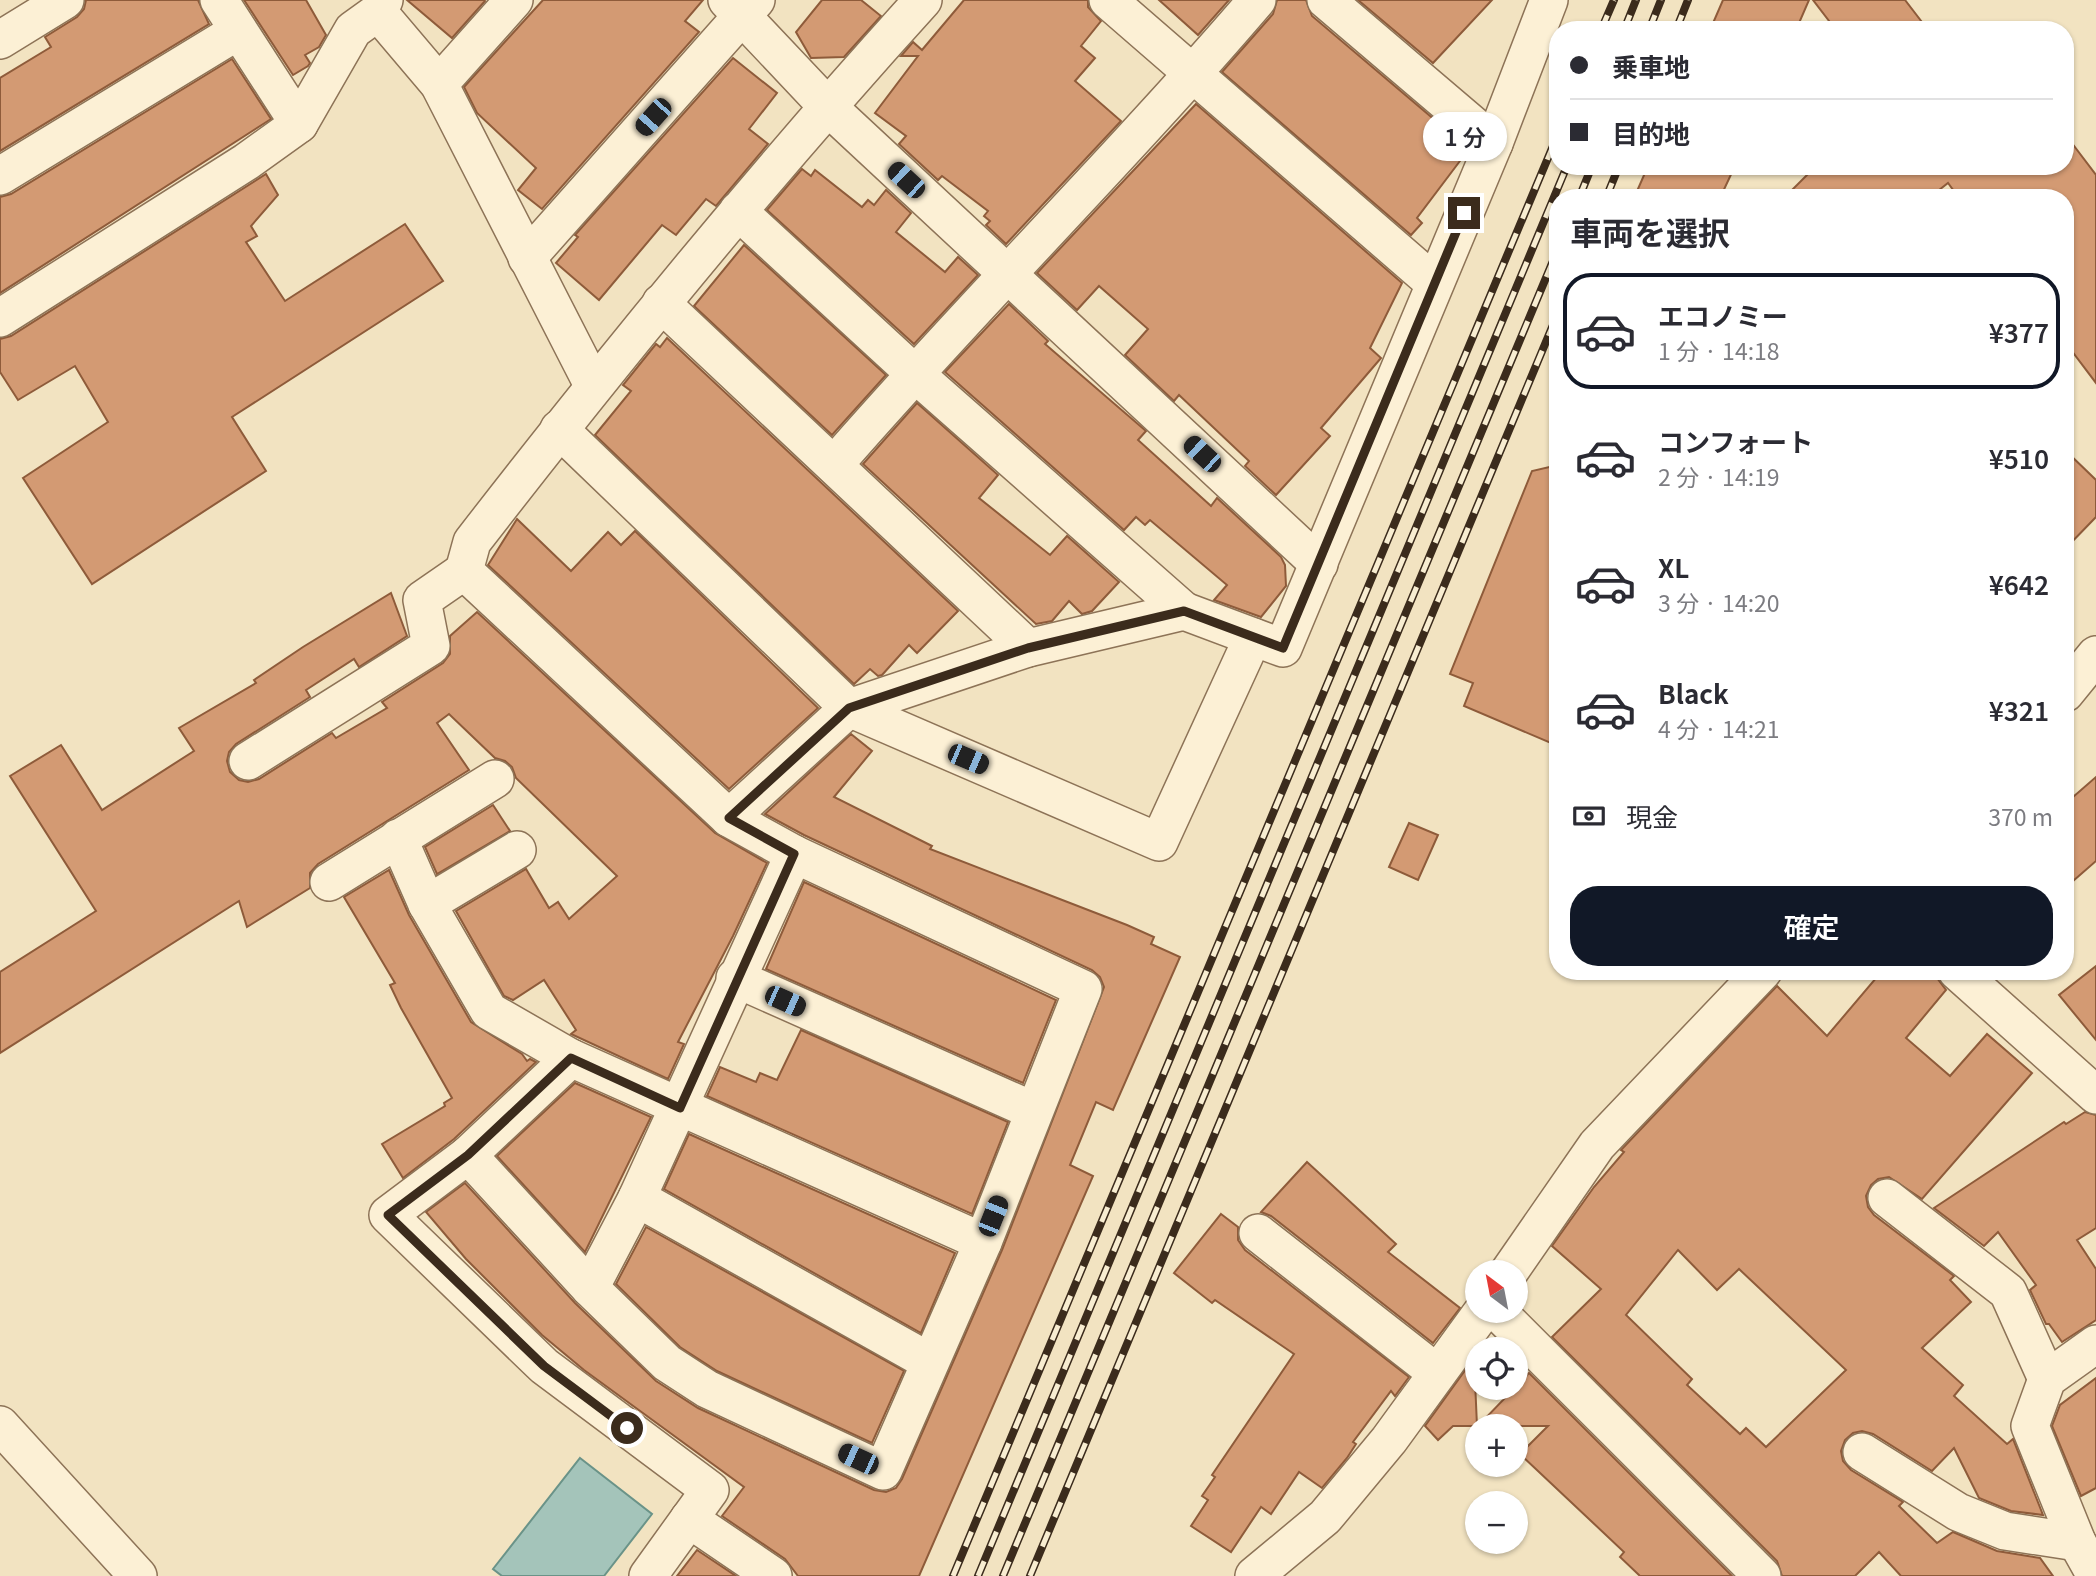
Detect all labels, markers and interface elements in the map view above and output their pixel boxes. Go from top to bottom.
text: 乗車地 [1612,47,1690,84]
car [632,94,675,140]
callout: 1 分 [1422,111,1506,160]
text: 目的地 [1612,114,1690,151]
text: 1 分 [1444,119,1486,153]
car [884,158,929,202]
route end [1448,197,1480,229]
text: 車両を選択 [1570,208,1730,254]
text: エコノミー [1658,296,1788,333]
icon: car [1574,300,1637,363]
text: ¥377 [1989,313,2049,350]
text: 1 分 · 14:18 [1658,333,1780,367]
text: コンフォート [1658,422,1813,459]
icon: car [1574,426,1637,489]
car [1180,432,1225,476]
text: ¥510 [1989,439,2049,476]
text: 2 分 · 14:19 [1658,459,1780,493]
text: XL [1658,548,1689,585]
icon: car [1574,552,1637,615]
text: ¥642 [1989,565,2049,602]
text: 3 分 · 14:20 [1658,585,1780,619]
text: Black [1658,674,1729,711]
icon: car [1574,678,1637,741]
text: ¥321 [1989,691,2049,728]
text: 4 分 · 14:21 [1658,711,1780,745]
car [945,741,992,777]
icon: cash [1570,797,1608,835]
text: 現金 [1626,797,1678,834]
text: 370 m [1988,799,2053,833]
button: 確定 [1570,886,2053,966]
car [762,983,809,1019]
car [976,1193,1011,1239]
north arrow [1465,1260,1528,1323]
map controls [1465,1260,1528,1554]
button: locate [1465,1337,1528,1400]
route start [611,1412,643,1444]
button: + [1465,1414,1528,1477]
car [835,1441,882,1477]
button: − [1465,1491,1528,1554]

